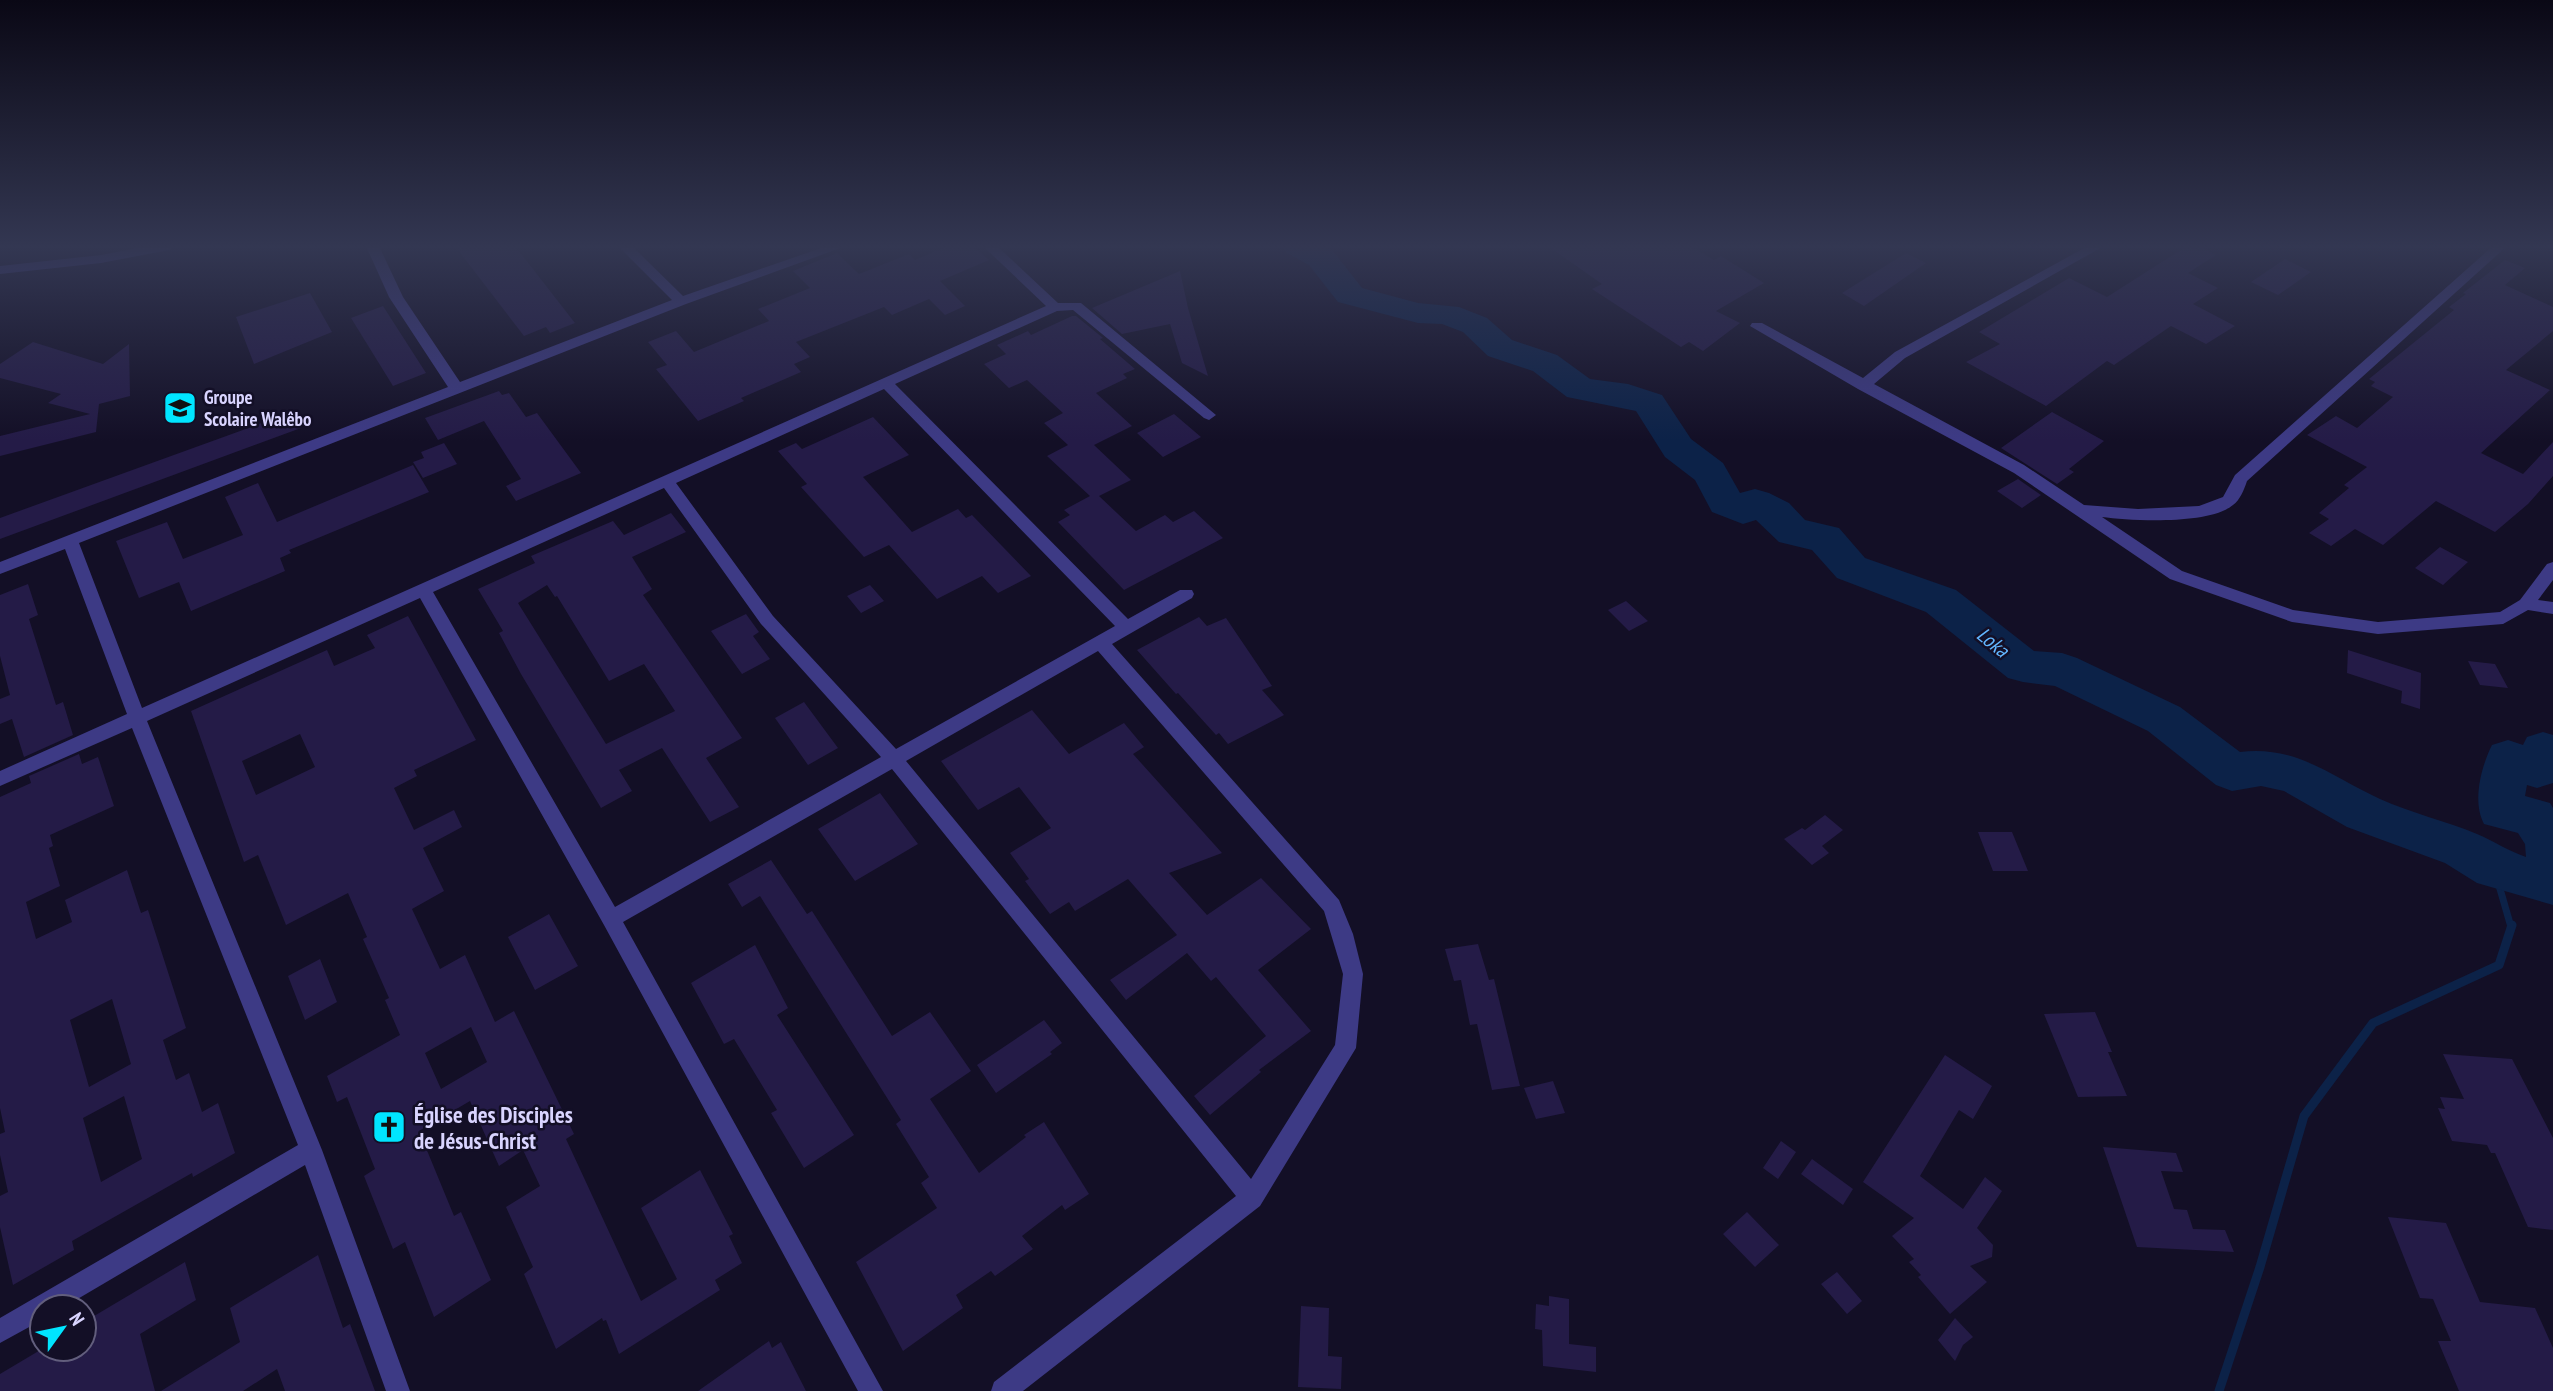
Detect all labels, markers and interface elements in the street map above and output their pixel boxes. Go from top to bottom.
place label: Groupe Scolaire Walêbo [204,385,311,431]
school or university icon: Groupe Scolaire Walêbo [161,389,199,427]
water label: Loka [1972,621,2016,664]
place label: Église des Disciples de Jésus-Christ [414,1100,573,1155]
church icon: Église des Disciples de Jésus-Christ [370,1108,408,1146]
north arrow [28,1293,98,1363]
text: N [64,1308,90,1330]

